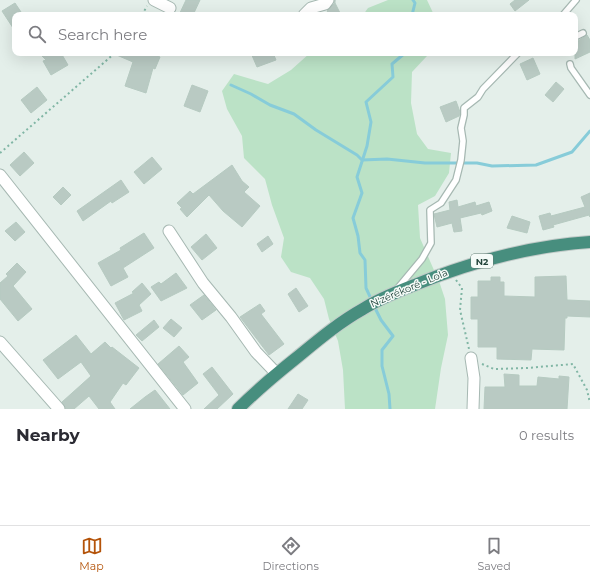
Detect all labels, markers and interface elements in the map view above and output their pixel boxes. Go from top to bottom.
search box [12,12,578,56]
icon: search [26,23,48,45]
text: Search here [58,25,147,44]
road number: N2 [471,254,493,268]
street label: N'zérékoré - Lola [368,266,450,310]
text: Nearby [16,425,80,445]
text: 0 results [519,427,574,443]
tab: Map [79,535,104,573]
tab: Directions [263,535,319,573]
tab: Saved [478,535,511,573]

